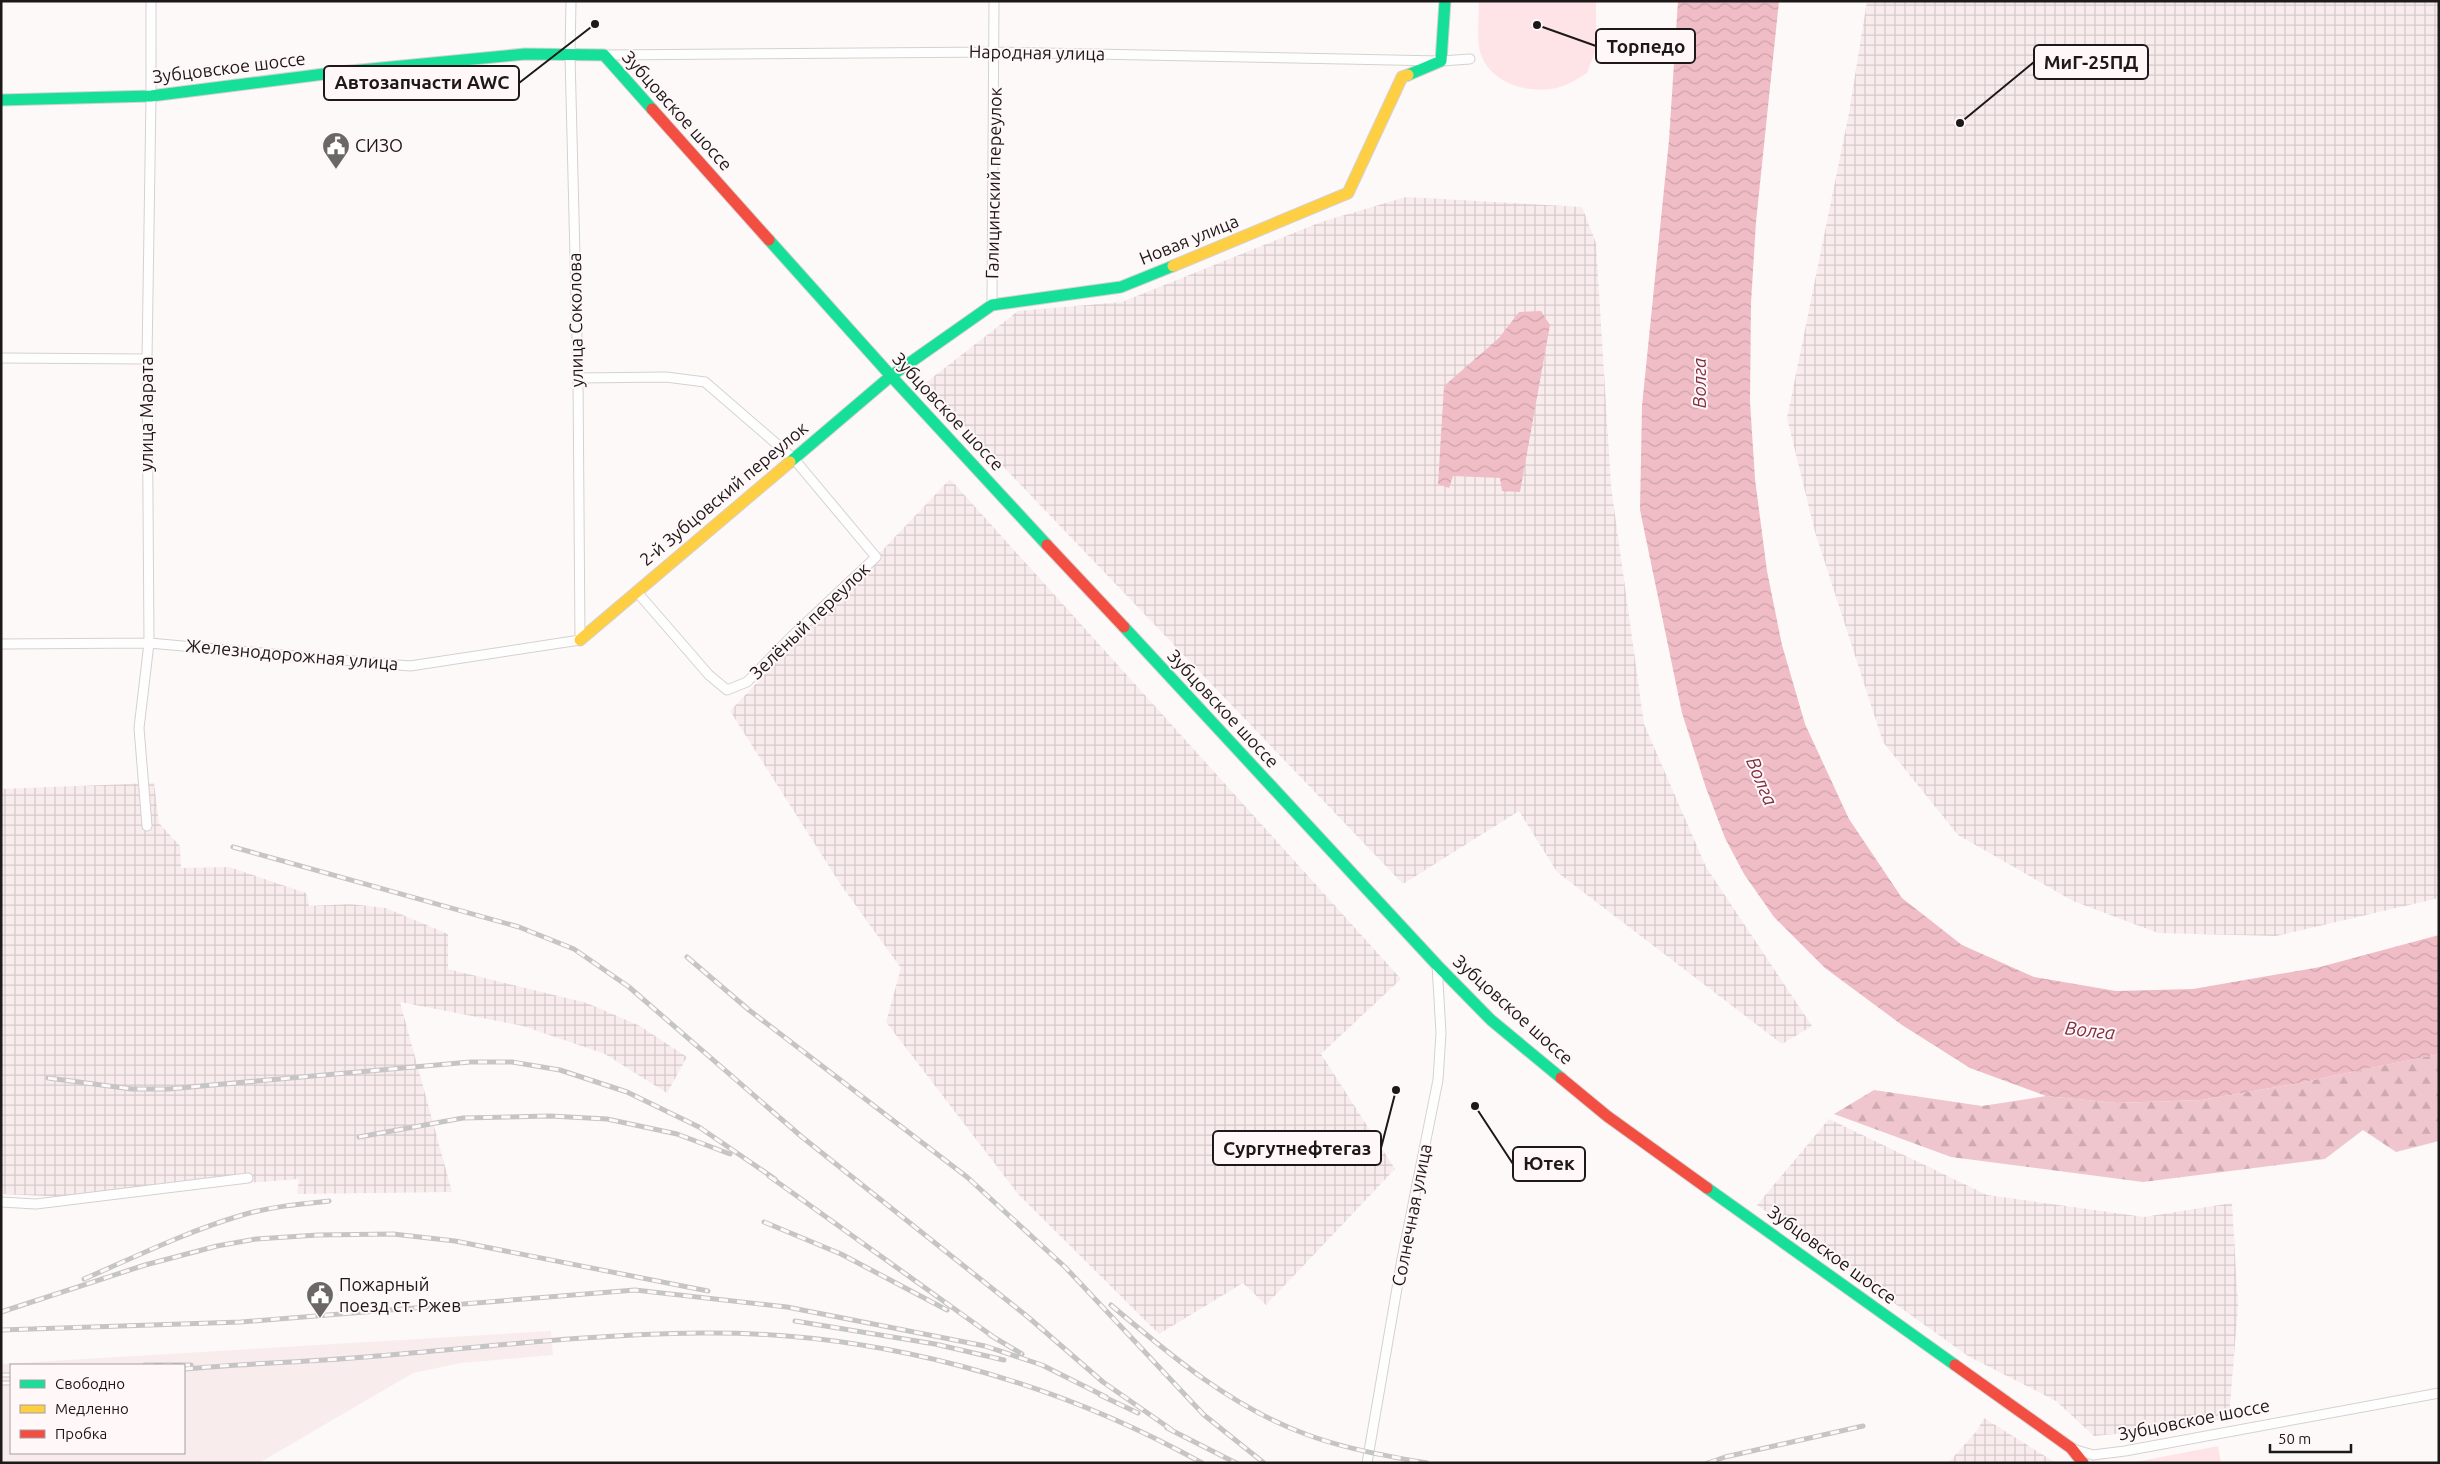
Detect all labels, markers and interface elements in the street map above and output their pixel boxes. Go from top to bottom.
callout: Торпедо [1596,29,1695,63]
text: Торпедо [1607,35,1685,57]
street label: Народная улица [969,41,1105,63]
callout: МиГ-25ПД [2034,45,2148,79]
street label: Зубцовское шоссе [619,46,737,174]
street label: Зубцовское шоссе [151,48,306,86]
text: МиГ-25ПД [2044,51,2138,73]
callout: Автозапчасти AWC [324,66,519,100]
text: Автозапчасти AWC [335,71,509,93]
street label: Галицинский переулок [981,87,1005,279]
public building icon: СИЗО [321,131,351,170]
place label: СИЗО [355,135,403,155]
street label: Новая улица [1136,210,1241,268]
street label: улица Соколова [564,253,586,387]
street label: Зубцовское шоссе [889,348,1009,474]
street label: улица Марата [136,356,156,472]
water label: Волга [1688,358,1710,408]
street label: 2-й Зубцовский переулок [635,417,811,569]
street label: Зелёный переулок [745,558,873,683]
street label: Железнодорожная улица [185,635,399,673]
street label: Зубцовское шоссе [1164,645,1284,771]
water label: Волга [1742,754,1782,808]
street label: Зубцовское шоссе [1450,950,1578,1068]
water label: Волга [2064,1016,2116,1044]
callout: Сургутнефтегаз [1213,1131,1381,1165]
text: Сургутнефтегаз [1223,1137,1371,1159]
street label: Солнечная улица [1387,1142,1435,1288]
callout: Ютек [1513,1147,1585,1181]
text: Ютек [1523,1152,1575,1174]
street label: Зубцовское шоссе [1764,1201,1901,1308]
place label: Пожарный поезд ст. Ржев [339,1274,461,1315]
public building icon: Пожарный поезд ст. Ржев [305,1280,335,1319]
legend [10,1364,185,1454]
text: Свободно [55,1375,125,1392]
street label: Зубцовское шоссе [2116,1395,2271,1444]
text: Медленно [55,1400,129,1417]
scale bar [2270,1422,2351,1454]
text: Пробка [55,1425,107,1442]
text: 50 m [2278,1430,2311,1447]

